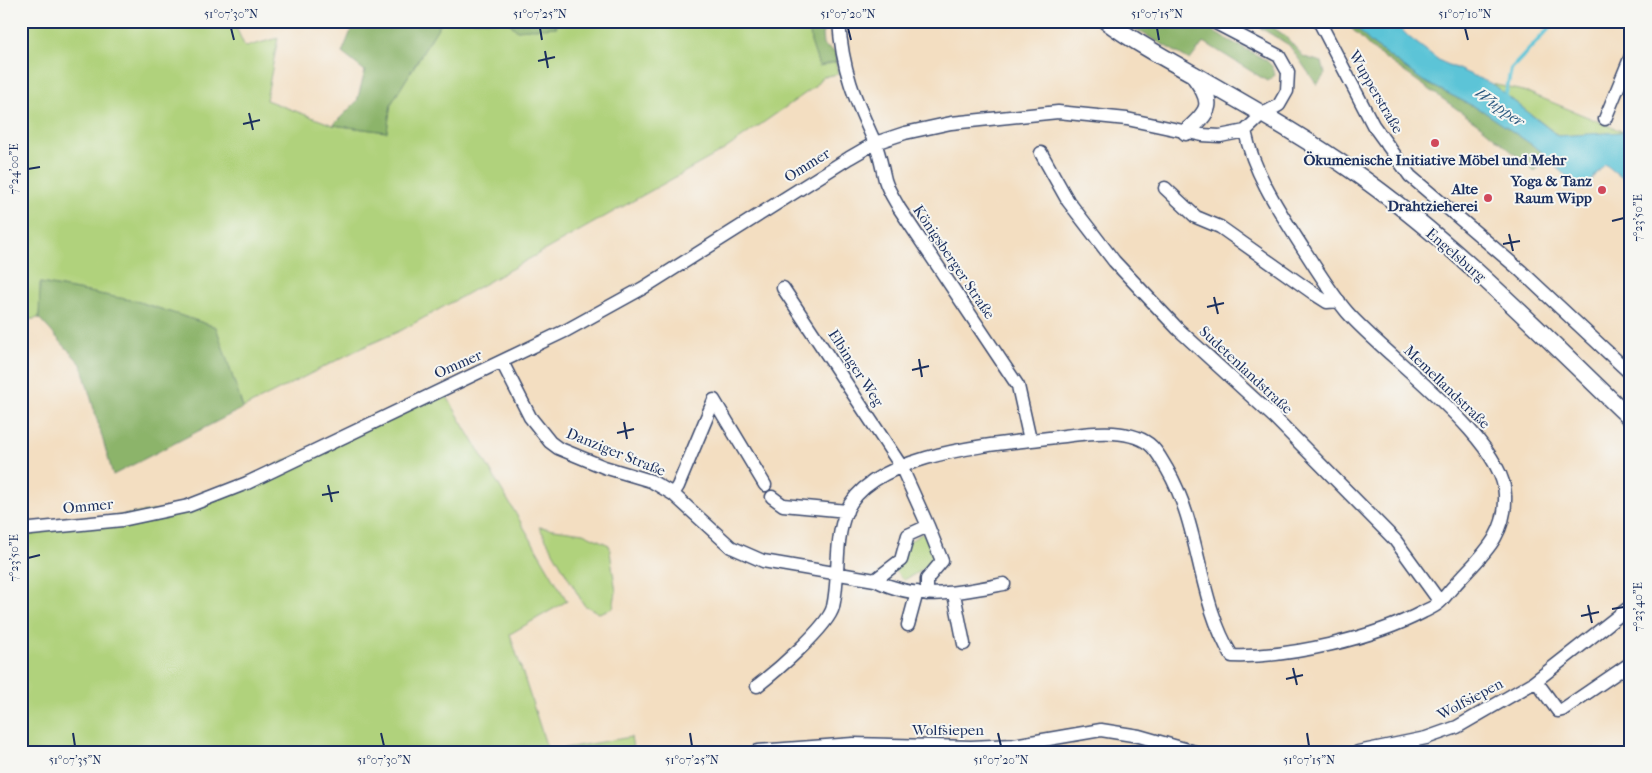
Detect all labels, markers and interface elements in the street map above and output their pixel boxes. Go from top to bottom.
text: 51°07'30"N [204,7,258,21]
text: 51°07'25"N [513,7,567,21]
text: 51°07'20"N [820,7,876,21]
text: 51°07'15"N [1131,7,1183,21]
text: 51°07'10"N [1438,7,1492,21]
street label: Wupperstraße [1345,46,1407,137]
water label: Wupper [1472,83,1530,132]
marker: Ökumenische Initiative Möbel und Mehr [1429,137,1441,149]
text: 7°24'00"E [7,143,21,195]
street label: Ommer [781,144,834,186]
place label: Ökumenische Initiative Möbel und Mehr [1304,151,1567,169]
place label: Yoga & Tanz Raum Wipp [1510,172,1592,207]
place label: Alte Drahtzieherei [1387,180,1479,215]
marker: Yoga & Tanz Raum Wipp [1596,184,1608,196]
marker: Alte Drahtzieherei [1482,192,1494,204]
text: 7°23'50"E [1631,194,1645,242]
street label: Königsberger Straße [909,202,999,323]
street label: Engelsburg [1422,224,1490,287]
street label: Sudetenlandstraße [1196,322,1297,418]
street label: Elbinger Weg [824,326,888,411]
street label: Memellandstraße [1400,341,1494,433]
street label: Ommer [431,345,485,383]
street label: Danziger Straße [564,424,669,480]
street label: Ommer [62,495,115,517]
text: 7°23'50"E [7,534,21,582]
text: 7°23'40"E [1631,582,1645,632]
street label: Wolfsiepen [1433,674,1506,724]
street label: Wolfsiepen [911,721,984,739]
text: 51°07'35"N [49,753,101,767]
text: 51°07'30"N [357,753,411,767]
text: 51°07'25"N [665,753,719,767]
text: 51°07'20"N [973,753,1029,767]
text: 51°07'15"N [1283,753,1335,767]

